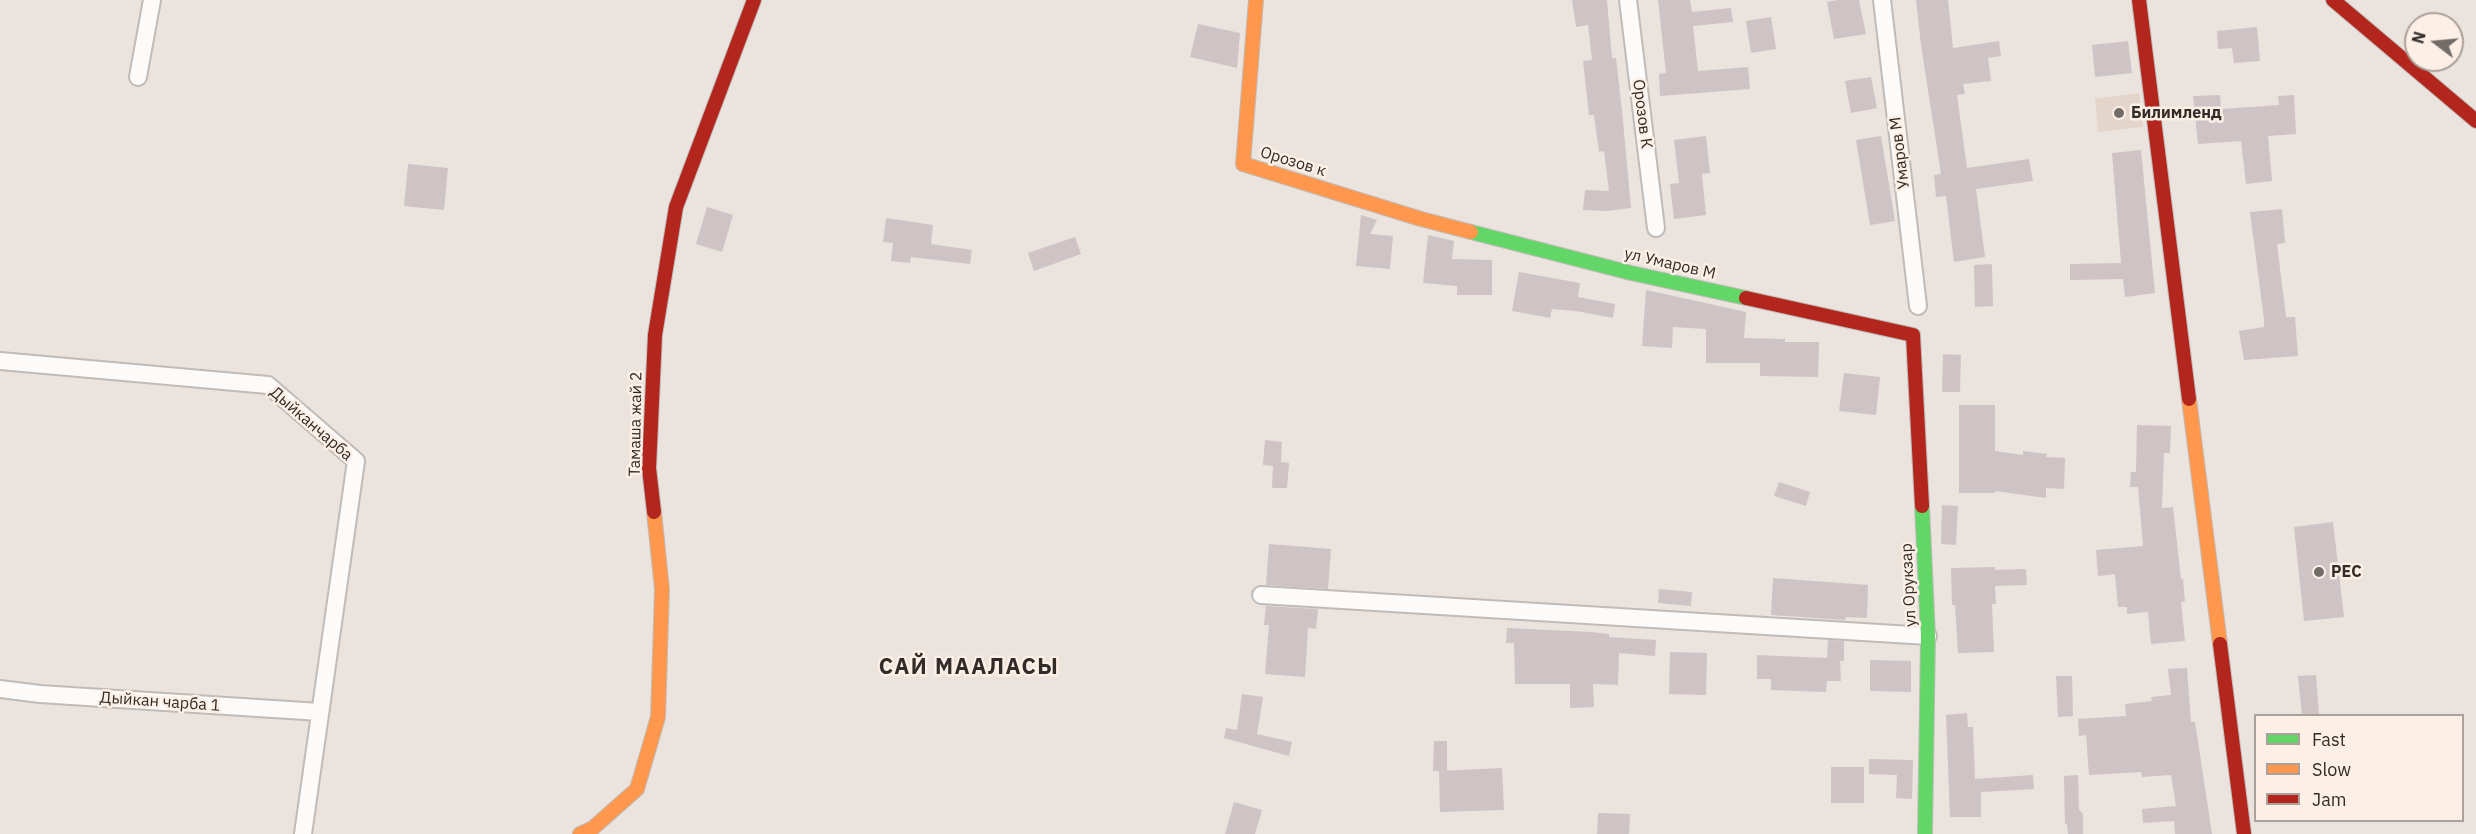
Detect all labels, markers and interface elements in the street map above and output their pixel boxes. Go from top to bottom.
north arrow [2404,12,2464,72]
text: N [2407,29,2430,46]
street label: Орозов К [1628,78,1656,150]
place label: Билимленд [2131,103,2222,123]
marker: Билимленд [2112,106,2126,120]
street label: Умаров М [1886,116,1914,190]
street label: Орозов к [1258,143,1328,181]
street label: ул Умаров М [1622,244,1718,284]
street label: Тамаша жай 2 [625,371,647,477]
street label: Дыйканчарба [266,383,356,465]
street label: ул Орукзар [1897,543,1921,627]
place label: РЕС [2331,562,2362,582]
marker: РЕС [2312,565,2326,579]
district label: САЙ МААЛАСЫ [879,655,1059,681]
street label: Дыйкан чарба 1 [99,688,221,716]
legend [2254,714,2464,822]
text: Fast [2312,728,2346,751]
text: Slow [2312,758,2351,781]
text: Jam [2312,788,2347,811]

